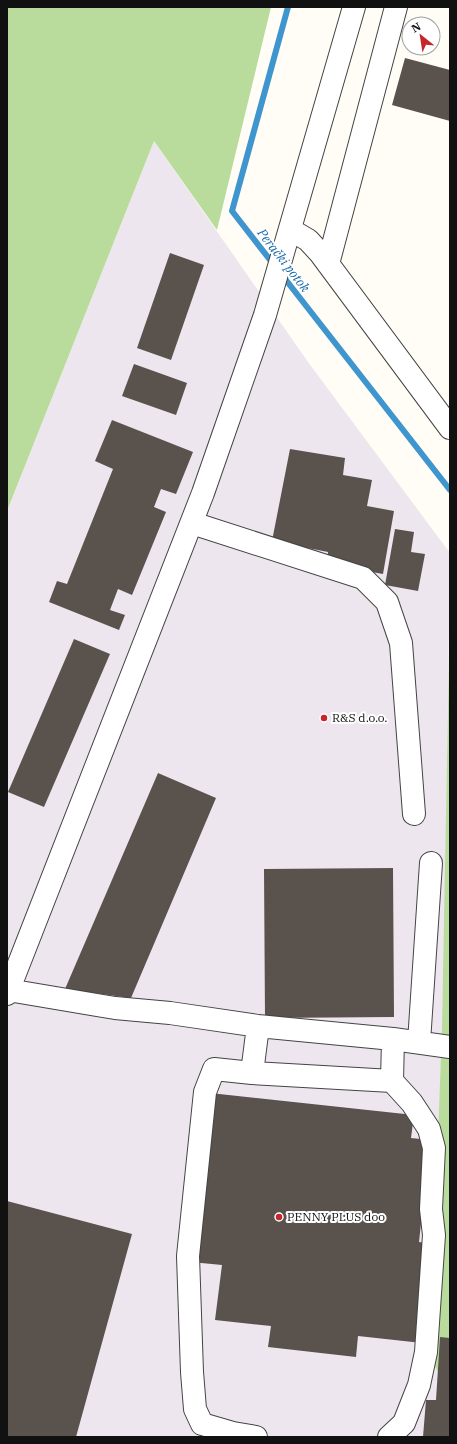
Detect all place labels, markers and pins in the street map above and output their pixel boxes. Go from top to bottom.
place label: R&S d.o.o. [332,710,387,725]
marker: R&S d.o.o. [319,713,329,723]
place label: PENNY PLUS doo [287,1209,385,1224]
marker: PENNY PLUS doo [274,1212,284,1222]

